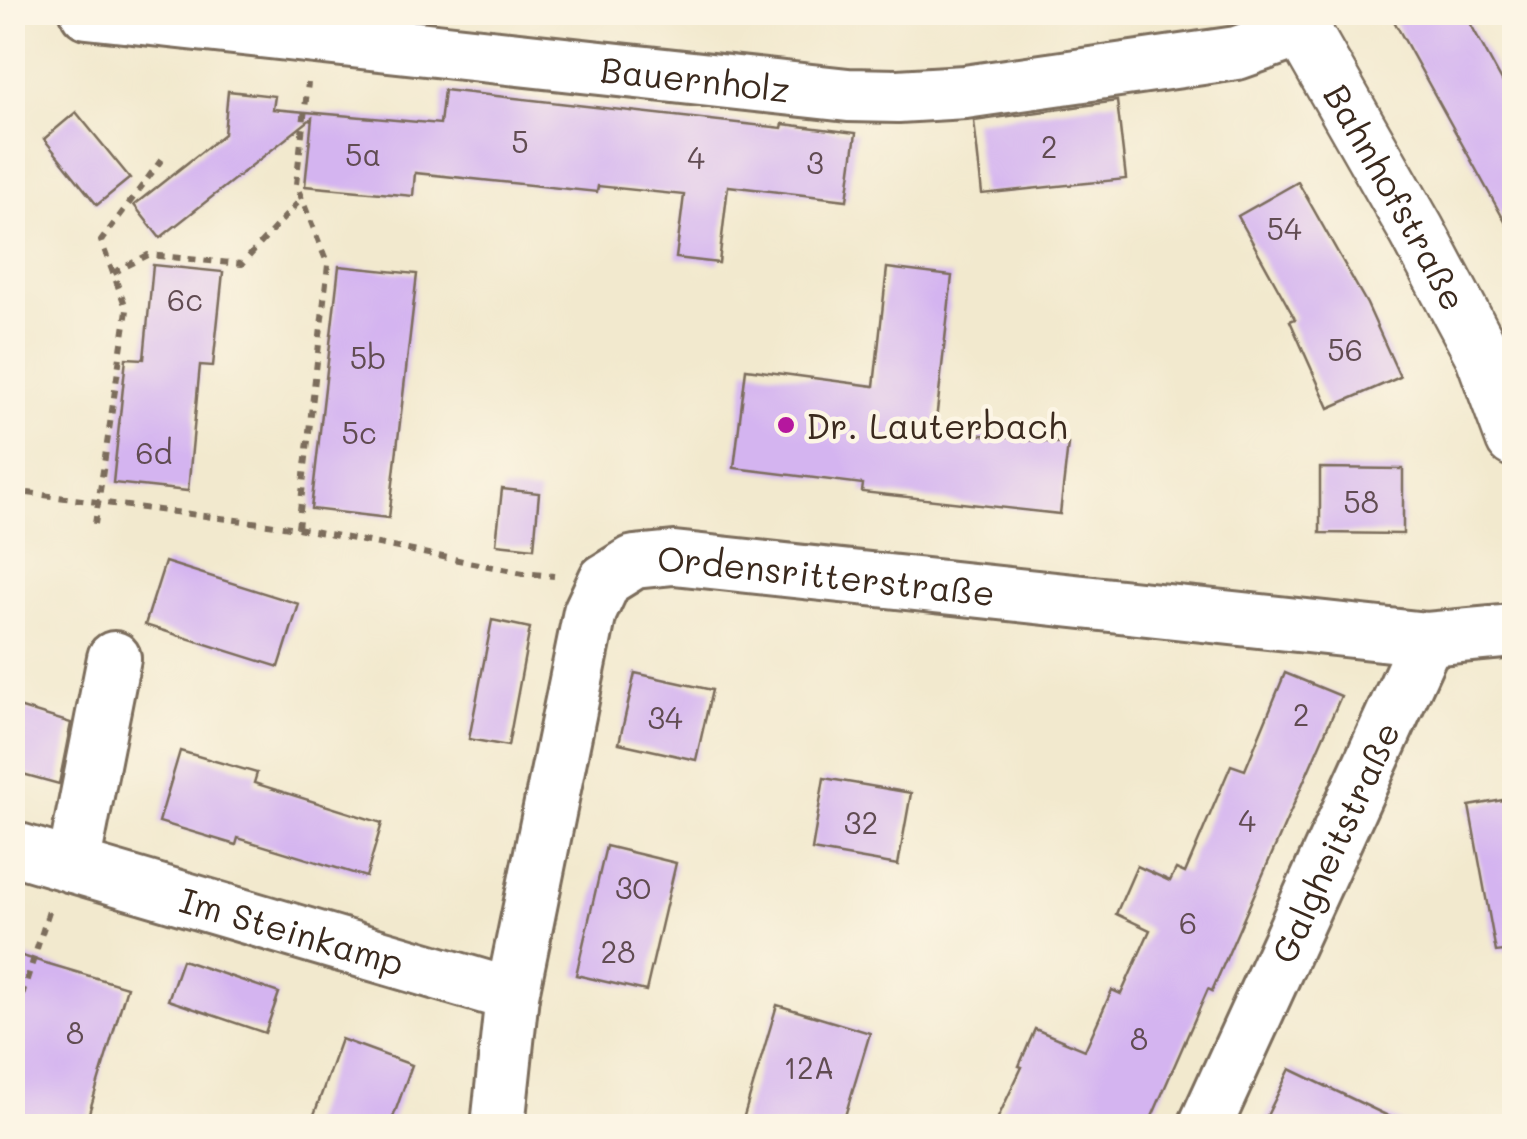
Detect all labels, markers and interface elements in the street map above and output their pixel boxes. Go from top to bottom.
street label: Bauernholz [598,45,792,112]
street label: Bahnhofstraße [1315,75,1478,318]
house number: 5 [511,121,529,161]
house number: 2 [1041,126,1057,166]
house number: 5a [345,134,381,174]
house number: 4 [687,137,705,177]
house number: 3 [806,142,824,182]
house number: 54 [1266,208,1302,248]
house number: 6c [167,279,203,319]
house number: 56 [1327,329,1363,369]
house number: 5b [350,337,386,377]
place label: Dr. Lauterbach [806,402,1068,448]
house number: 5c [341,412,377,452]
marker: Dr. Lauterbach [775,414,797,436]
house number: 6d [135,432,173,472]
house number: 58 [1343,481,1379,521]
street label: Ordensritterstraße [655,534,997,615]
house number: 2 [1293,694,1309,734]
house number: 34 [647,697,683,737]
street label: Galgheitstraße [1260,714,1409,970]
house number: 4 [1238,800,1256,840]
house number: 32 [844,802,878,842]
house number: 30 [615,867,651,907]
street label: Im Steinkamp [175,876,410,985]
house number: 6 [1179,902,1197,942]
house number: 28 [601,931,635,971]
house number: 8 [66,1012,84,1052]
house number: 8 [1130,1018,1148,1058]
house number: 12A [784,1047,834,1087]

